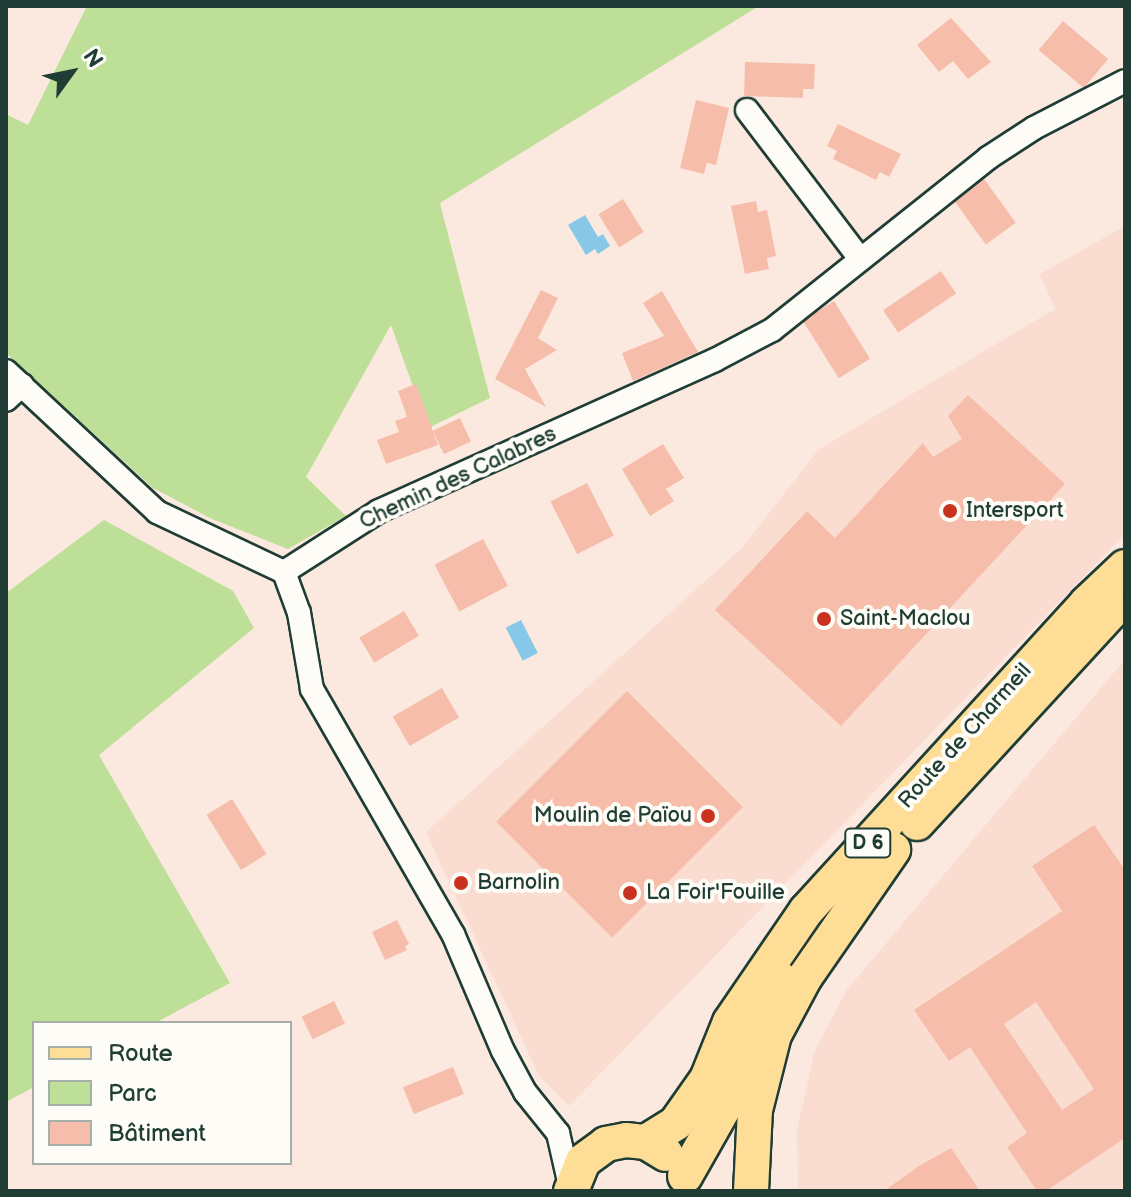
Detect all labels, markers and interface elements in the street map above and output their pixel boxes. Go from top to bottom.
north arrow [32,32,112,112]
text: N [77,44,108,73]
street label: Chemin des Calabres [355,421,561,535]
place label: Intersport [966,498,1063,524]
marker: Intersport [941,502,959,520]
place label: Saint-Maclou [840,606,971,632]
marker: Saint-Maclou [815,610,833,628]
street label: Route de Charmeil [893,658,1037,814]
place label: Moulin de Païou [534,803,692,829]
marker: Moulin de Païou [699,807,717,825]
road number: D 6 [844,827,892,859]
place label: Barnolin [477,870,560,896]
marker: Barnolin [452,874,470,892]
place label: La Foir'Fouille [646,880,785,906]
marker: La Foir'Fouille [621,884,639,902]
legend [32,1021,292,1165]
text: Route [108,1039,173,1068]
text: Parc [108,1079,157,1108]
text: Bâtiment [108,1119,206,1148]

